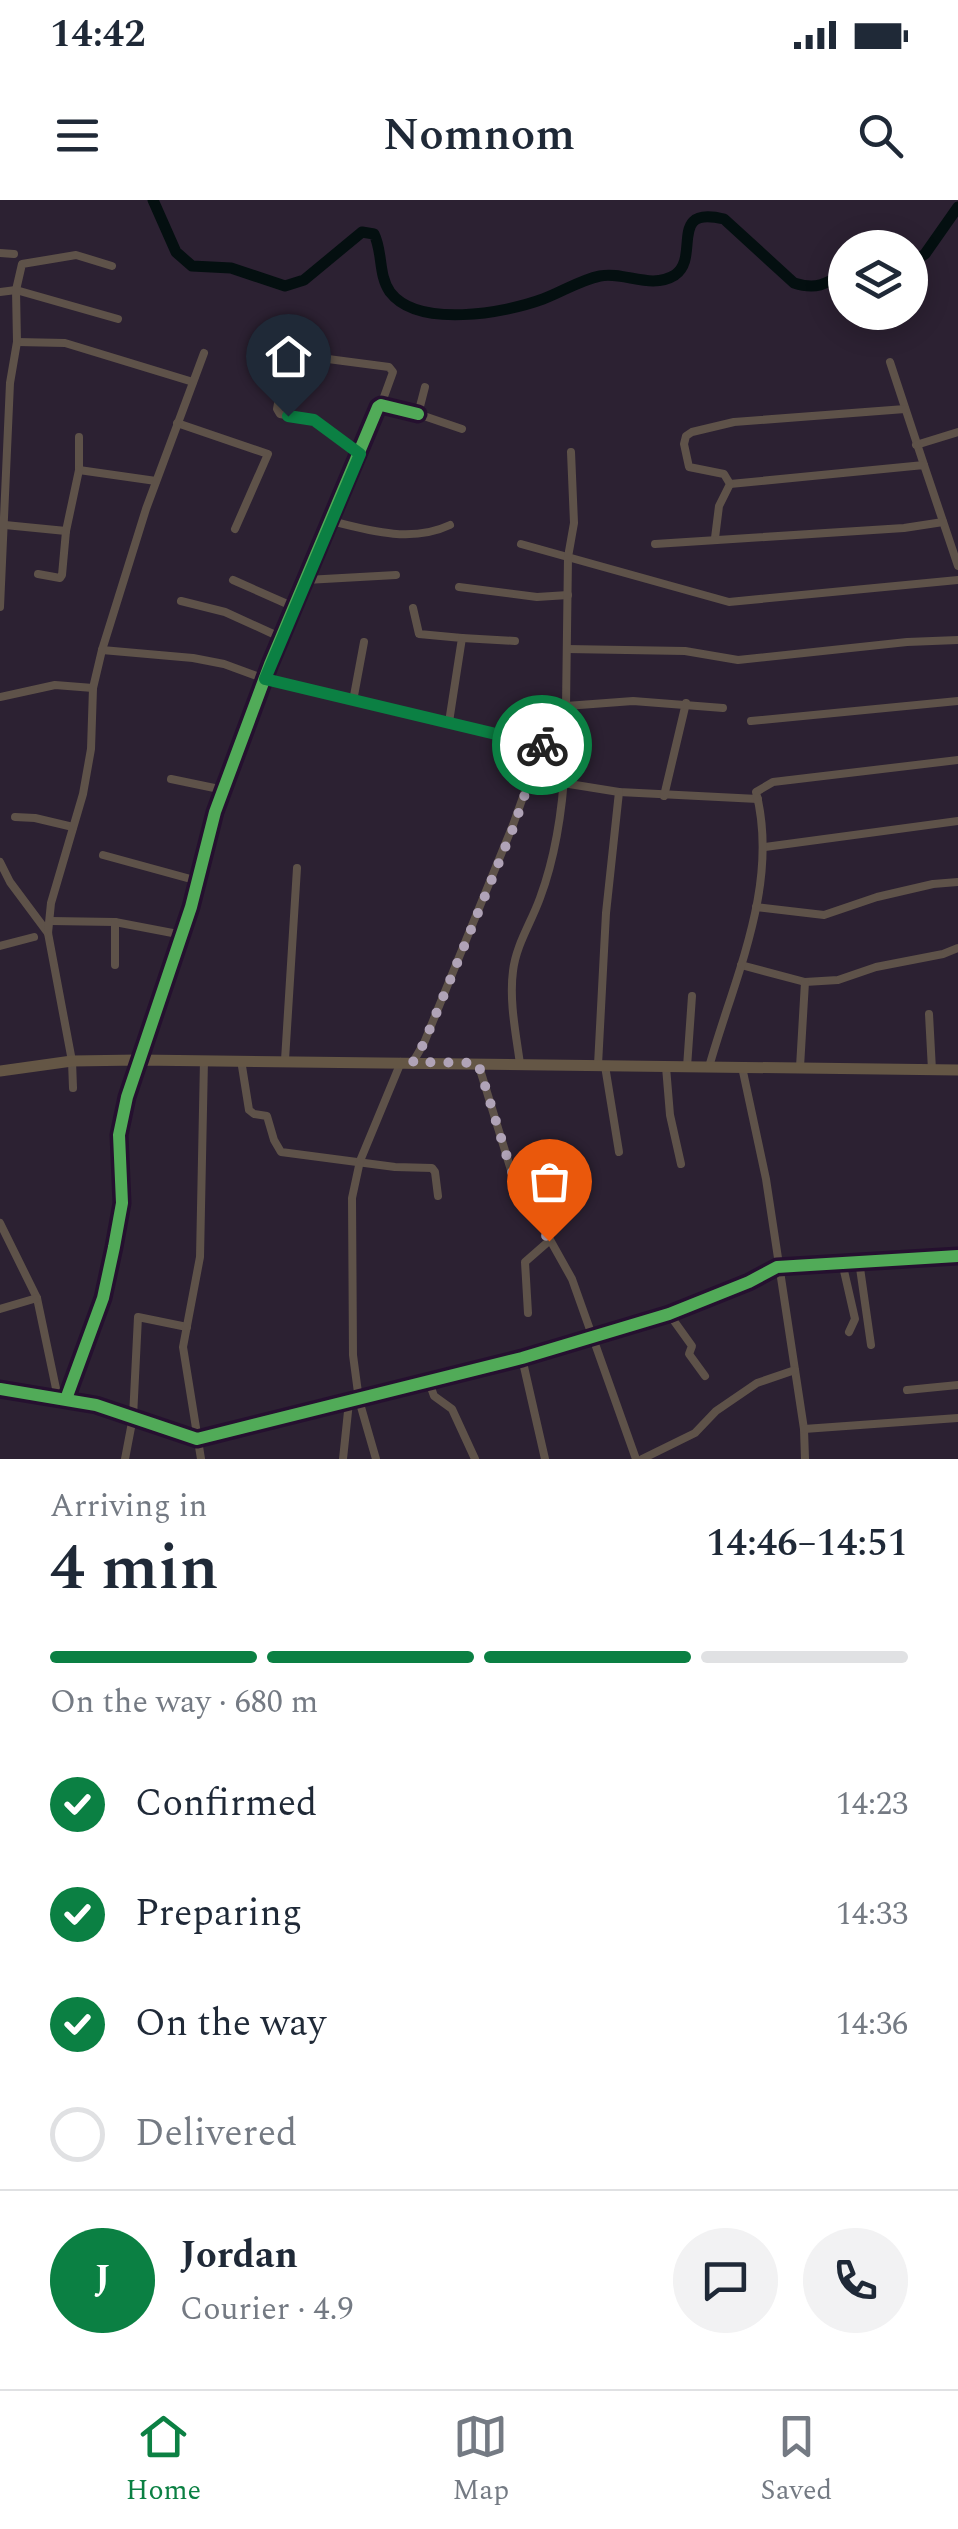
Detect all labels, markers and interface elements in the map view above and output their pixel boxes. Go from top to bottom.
text: 14:42 [50,6,145,64]
text: Nomnom [383,101,575,170]
icon: menu [50,108,105,163]
icon: search [853,108,908,163]
map controls [828,230,928,330]
button: layers [828,230,928,330]
pin [246,314,331,417]
icon: home [261,329,316,384]
courier [492,695,592,795]
icon: bike [515,718,570,773]
pin [507,1139,592,1242]
icon: bag [522,1154,577,1209]
text: Arriving in [50,1482,207,1531]
text: 14:46–14:51 [706,1515,908,1573]
text: 4 min [50,1519,219,1618]
text: On the way · 680 m [50,1678,318,1727]
text: Confirmed [135,1775,317,1833]
icon: check [50,1777,105,1832]
text: 14:23 [836,1780,908,1829]
text: Preparing [135,1885,302,1943]
icon: check [50,1887,105,1942]
text: 14:33 [836,1890,908,1939]
text: On the way [135,1995,326,2053]
icon: check [50,1997,105,2052]
text: 14:36 [836,2000,908,2049]
text: Delivered [135,2105,297,2163]
text: Jordan [180,2227,298,2285]
button: chat [673,2228,778,2333]
button: phone [803,2228,908,2333]
text: J [94,2251,111,2309]
text: Courier · 4.9 [180,2285,353,2334]
tab: Home [126,2409,201,2512]
tab: Map [453,2409,509,2512]
tab: Saved [760,2409,832,2512]

